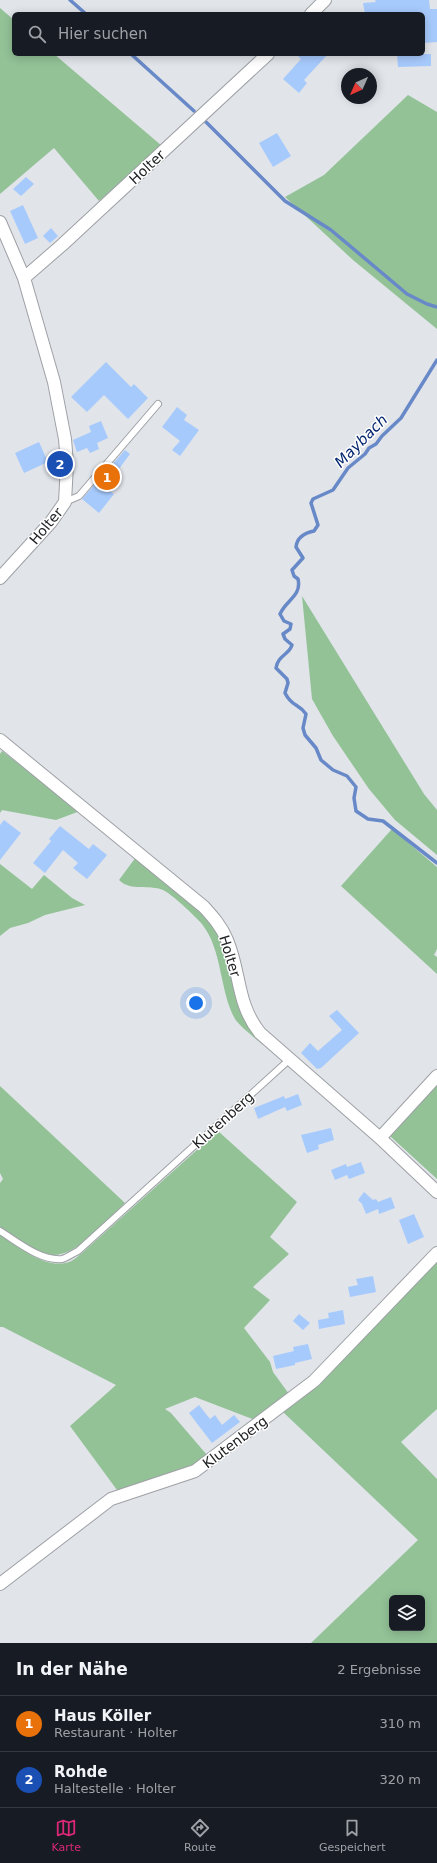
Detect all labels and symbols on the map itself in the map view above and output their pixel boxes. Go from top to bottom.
north arrow [341,68,377,104]
street label: Holter [126,146,168,187]
water label: Maybach [331,411,391,471]
pin: 2 [47,449,73,479]
pin: 1 [94,462,120,492]
street label: Holter [26,504,66,548]
street label: Holter [216,933,244,979]
your location [186,993,206,1013]
street label: Klutenberg [189,1088,257,1152]
street label: Klutenberg [200,1412,270,1472]

